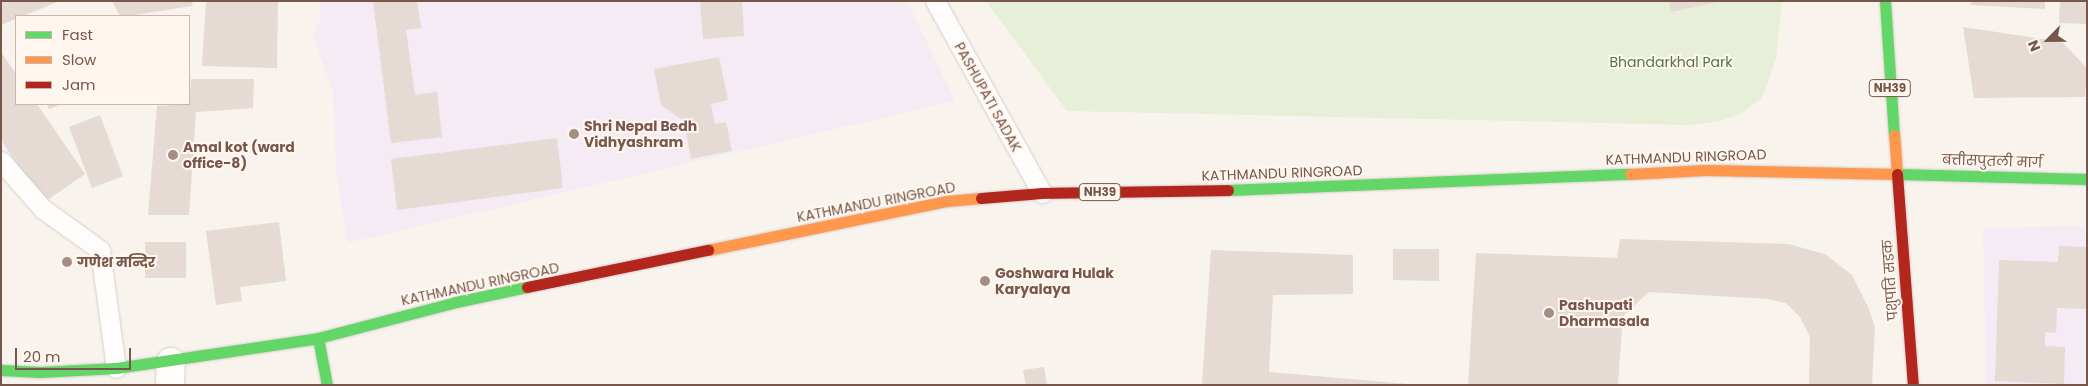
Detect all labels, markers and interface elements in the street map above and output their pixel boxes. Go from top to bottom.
legend [15,15,190,105]
north arrow [2023,15,2073,65]
text: Fast [62,24,93,45]
text: N [2023,37,2045,55]
street label: PASHUPATI SADAK [951,39,1025,155]
text: Slow [62,49,96,70]
park label: Bhandarkhal Park [1610,54,1732,70]
text: Jam [62,74,96,95]
road number: NH39 [1869,78,1911,98]
place label: Shri Nepal Bedh Vidhyashram [584,118,697,150]
marker: Shri Nepal Bedh Vidhyashram [568,128,580,140]
place label: Amal kot (ward office-8) [183,139,295,172]
street label: KATHMANDU RINGROAD [1605,146,1767,168]
marker: Amal kot (ward office-8) [167,149,179,161]
street label: बत्तीसपुतली मार्ग [1942,151,2042,171]
street label: KATHMANDU RINGROAD [1201,162,1363,184]
street label: KATHMANDU RINGROAD [795,178,957,226]
road number: NH39 [1079,182,1121,202]
street label: पशुपति सडक [1879,239,1901,321]
place label: गणेश मन्दिर [77,254,155,270]
marker: गणेश मन्दिर [61,256,73,268]
street label: KATHMANDU RINGROAD [399,259,561,309]
place label: Goshwara Hulak Karyalaya [995,265,1114,298]
marker: Goshwara Hulak Karyalaya [979,275,991,287]
place label: Pashupati Dharmasala [1559,297,1649,330]
marker: Pashupati Dharmasala [1543,307,1555,319]
scale bar [18,338,134,370]
text: 20 m [23,346,61,367]

